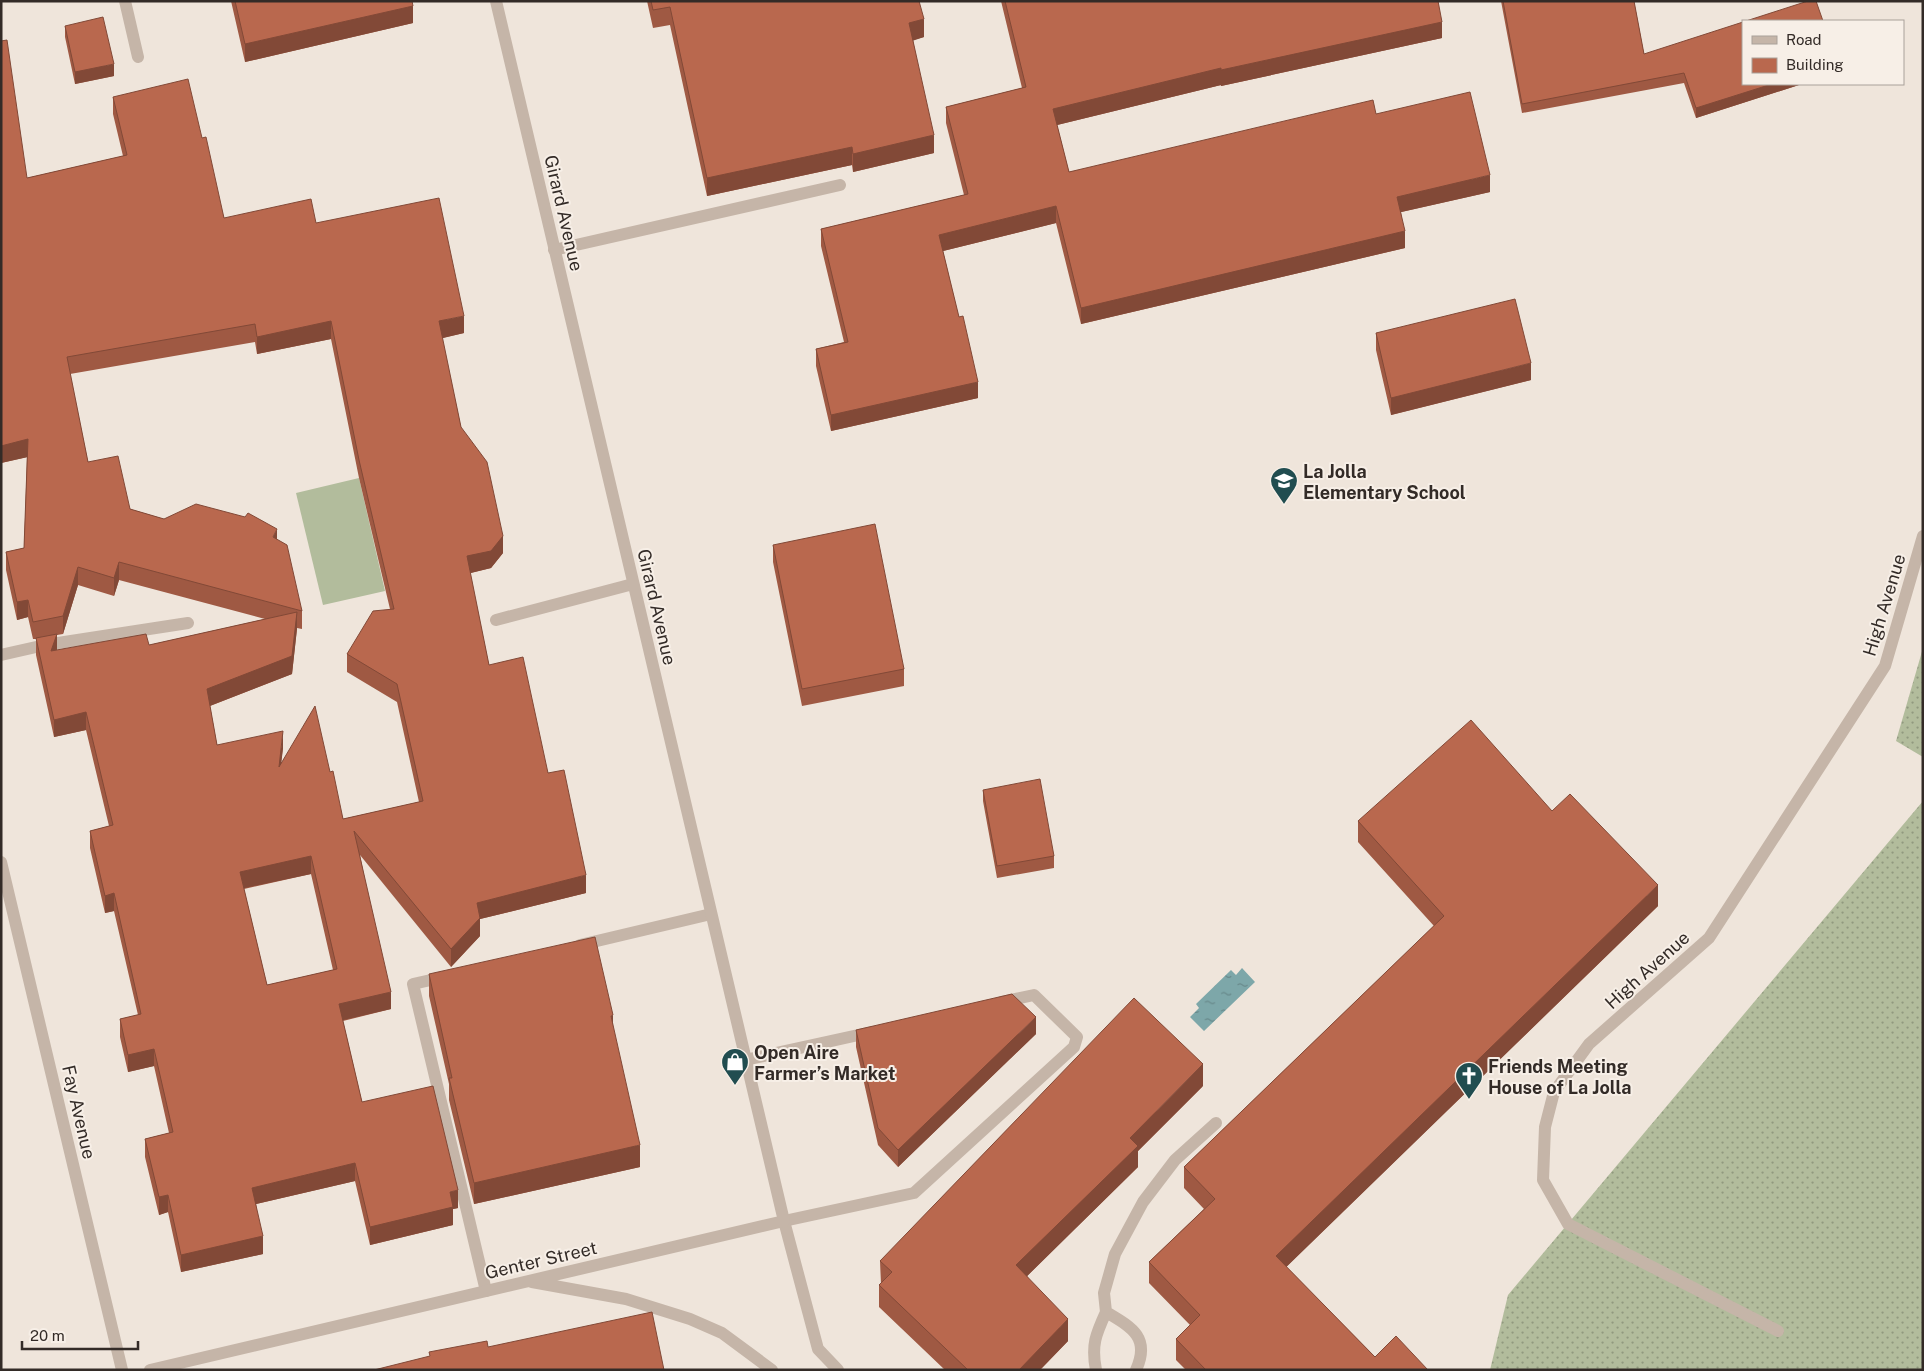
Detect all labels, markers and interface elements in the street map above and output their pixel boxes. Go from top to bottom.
legend [1742,20,1904,85]
text: Road [1786,31,1822,48]
text: Building [1786,56,1844,73]
street label: Girard Avenue [540,153,588,273]
place label: La Jolla Elementary School [1303,461,1466,503]
school or university icon: La Jolla Elementary School [1269,466,1299,505]
street label: Girard Avenue [633,547,681,667]
street label: High Avenue [1858,551,1910,659]
street label: High Avenue [1601,927,1693,1013]
place label: Open Aire Farmer’s Market [754,1042,895,1084]
shop icon: Open Aire Farmer’s Market [720,1047,750,1086]
place label: Friends Meeting House of La Jolla [1488,1056,1631,1098]
church icon: Friends Meeting House of La Jolla [1454,1061,1484,1100]
street label: Fay Avenue [58,1063,100,1161]
street label: Genter Street [483,1237,599,1283]
scale bar [22,1318,139,1350]
text: 20 m [30,1327,65,1344]

